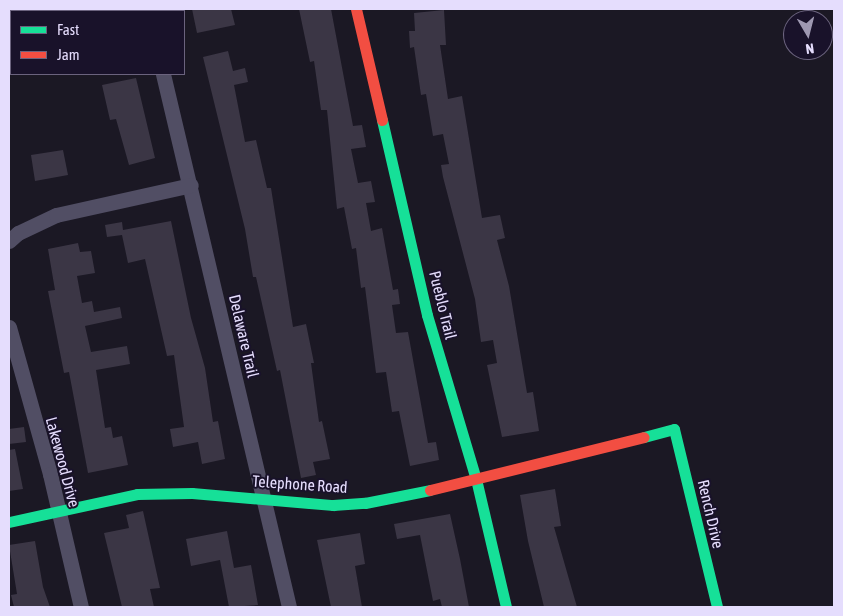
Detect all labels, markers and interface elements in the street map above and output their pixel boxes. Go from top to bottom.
legend [10,10,185,75]
north arrow [783,10,833,60]
text: Fast [57,21,79,38]
text: N [805,40,815,57]
text: Jam [57,46,80,63]
street label: Pueblo Trail [425,269,461,341]
street label: Delaware Trail [225,293,263,379]
street label: Lakewood Drive [42,415,84,509]
street label: Telephone Road [252,471,348,497]
street label: Rench Drive [694,478,728,550]

